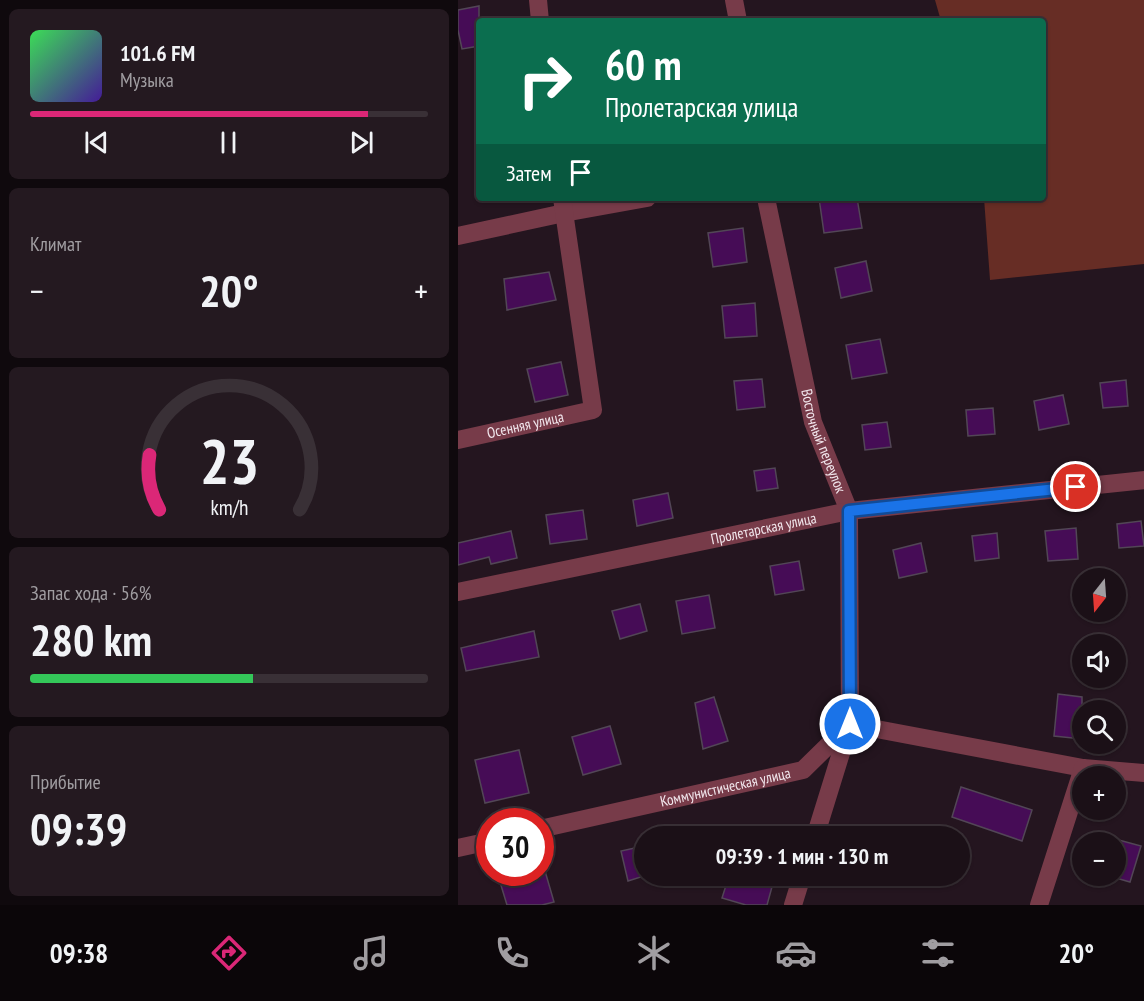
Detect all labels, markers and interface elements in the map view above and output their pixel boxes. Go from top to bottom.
text: 60 m [605,37,682,92]
text: 101.6 FM [120,39,195,67]
icon: right [506,42,584,120]
text: Музыка [120,67,174,93]
text: Пролетарская улица [605,90,798,124]
icon: previous [80,126,113,159]
icon: pause [212,126,245,159]
icon: next [345,126,378,159]
icon: arrive [564,156,597,189]
text: Затем [506,159,552,187]
text: Климат [30,231,81,257]
text: 20° [199,261,259,319]
text: − [30,269,44,312]
text: + [414,269,428,312]
street label: Восточный переулок [797,387,851,496]
street label: Осенняя улица [485,407,565,442]
text: 23 [199,420,259,501]
pin [1050,461,1101,512]
icon: arrive [1059,470,1092,503]
text: km/h [210,493,248,521]
street label: Пролетарская улица [709,508,818,548]
north arrow [1072,568,1126,622]
map controls [1072,568,1126,886]
text: Запас хода · 56% [30,580,151,606]
text: 280 km [30,610,152,668]
button: sound [1072,634,1126,688]
position arrow [818,692,882,756]
button: search [1072,700,1126,754]
street label: Коммунистическая улица [658,763,792,811]
button: + [1072,766,1126,820]
text: Прибытие [30,769,101,795]
text: 09:39 [30,799,127,857]
speed limit sign: 30 [476,808,554,886]
button: − [1072,832,1126,886]
text: 09:39 · 1 мин · 130 m [716,842,888,870]
icon: directions [208,932,250,974]
icon: music [350,932,392,974]
icon: phone [491,932,533,974]
icon: climate [633,932,675,974]
icon: car [775,932,817,974]
icon: filters [917,932,959,974]
text: 09:38 [50,936,108,970]
text: 20° [1058,936,1094,970]

